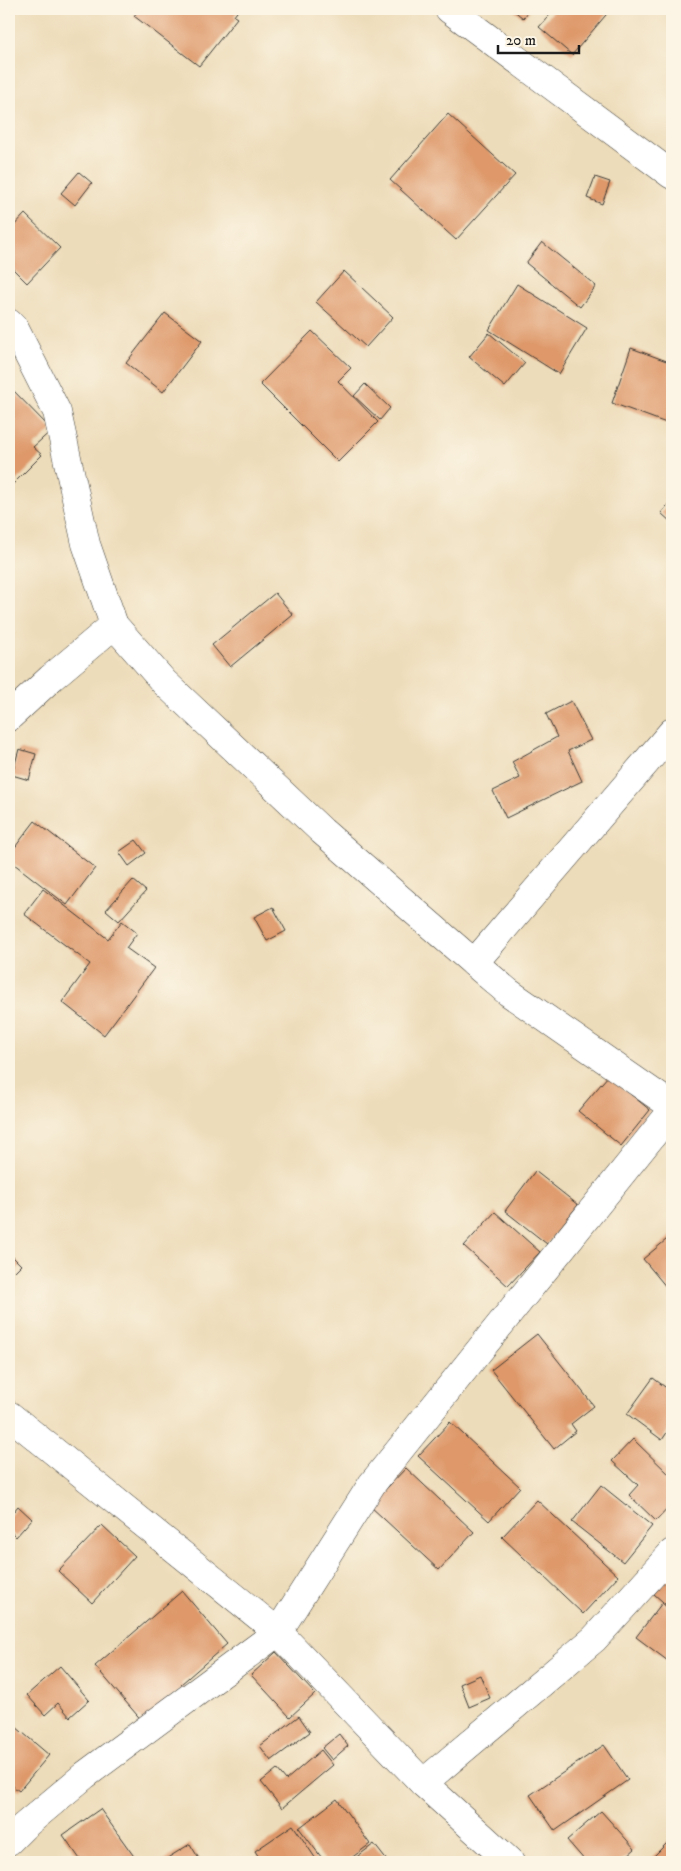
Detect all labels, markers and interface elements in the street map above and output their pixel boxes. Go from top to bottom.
scale bar [498,22,580,54]
text: 20 m [506,31,536,50]

